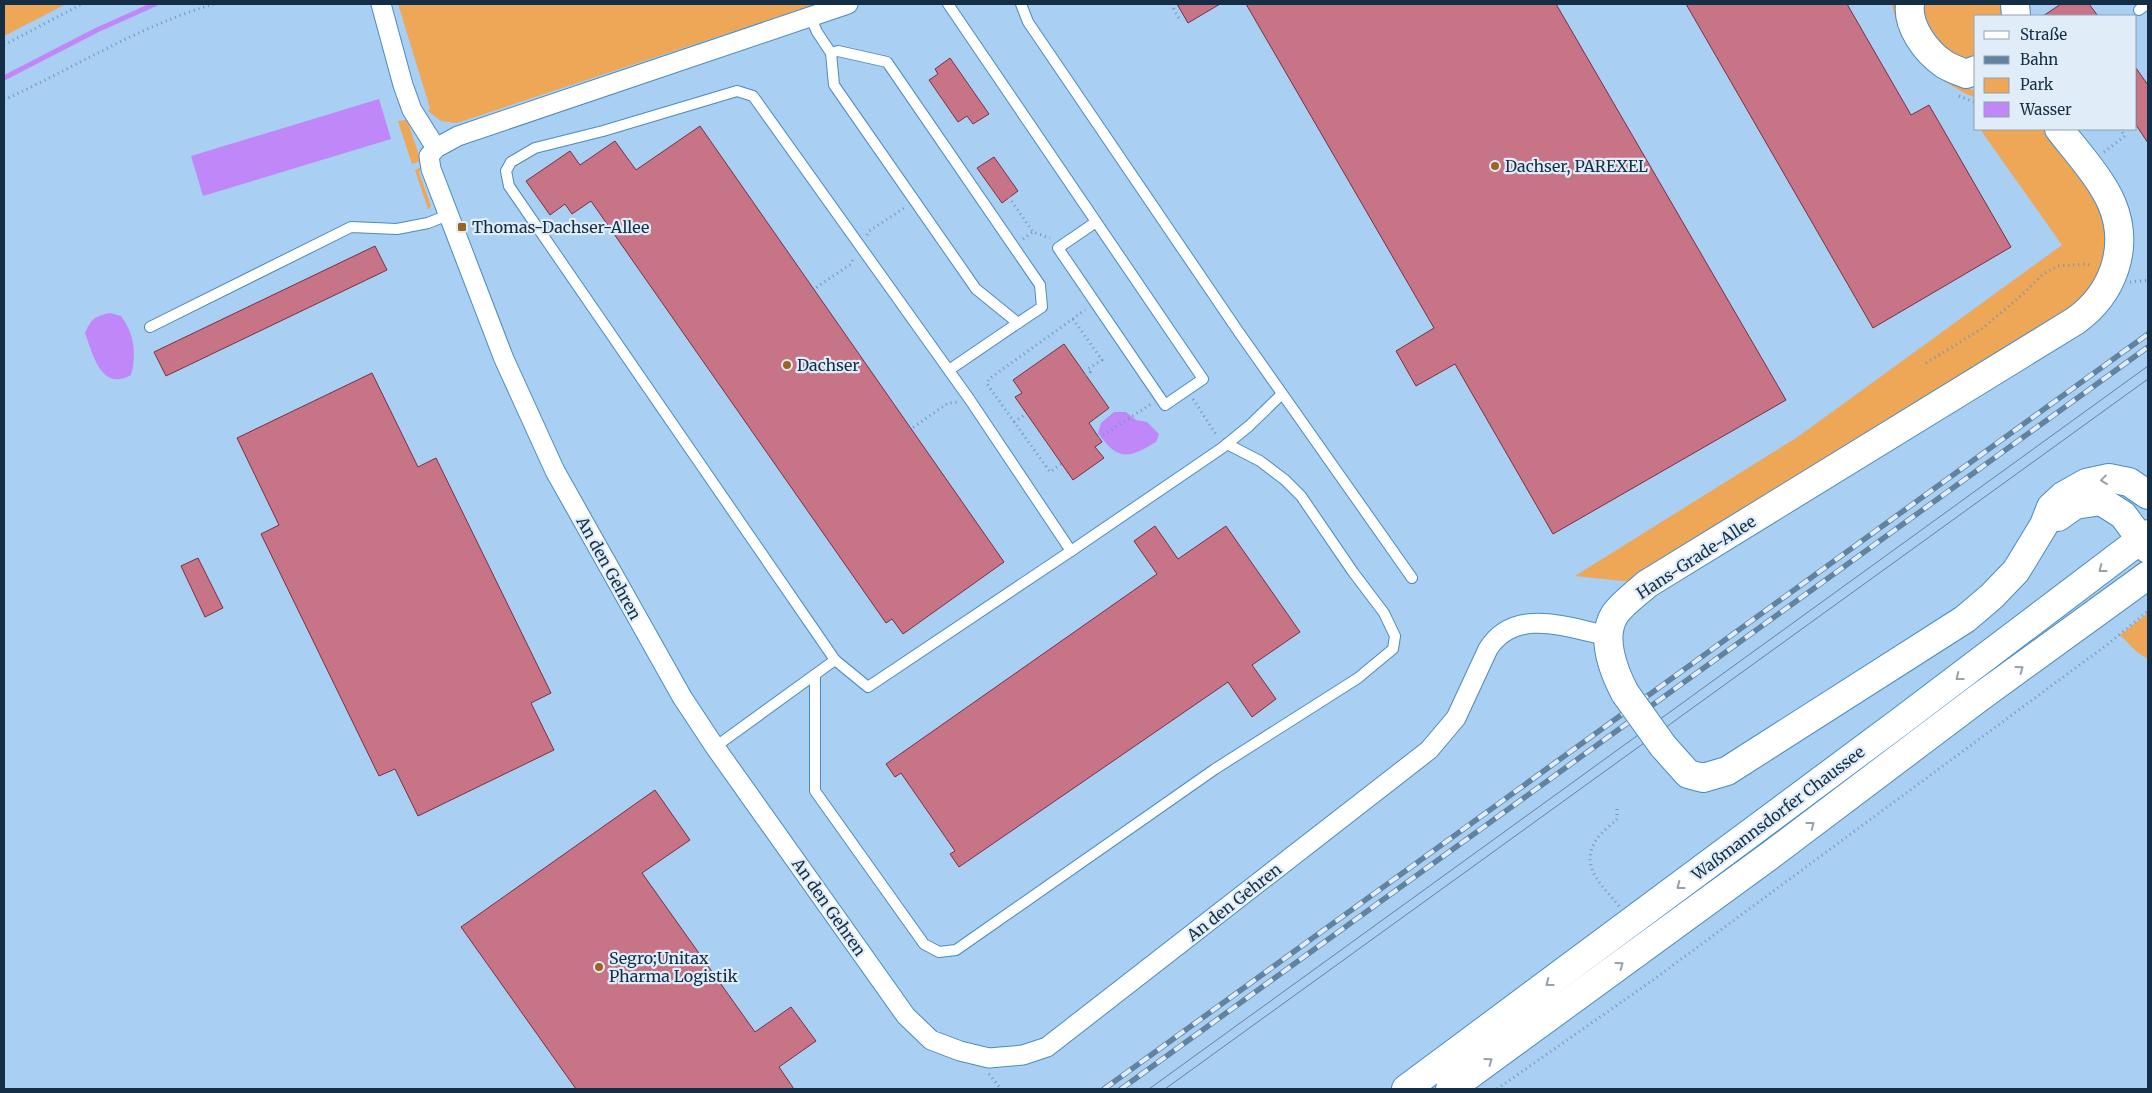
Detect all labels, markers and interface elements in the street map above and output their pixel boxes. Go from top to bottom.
legend [1974,15,2137,130]
text: Straße [2020,25,2067,44]
text: Bahn [2020,50,2058,69]
text: Park [2020,75,2054,94]
text: Wasser [2019,100,2072,119]
place label: Dachser, PAREXEL [1505,156,1648,176]
marker: Dachser, PAREXEL [1489,160,1501,172]
place label: Thomas-Dachser-Allee [472,217,649,237]
marker: Thomas-Dachser-Allee [456,221,468,233]
place label: Dachser [797,355,860,375]
marker: Dachser [781,359,793,371]
one-way arrow [2100,474,2108,485]
street label: Hans-Grade-Allee [1633,511,1759,603]
street label: An den Gehren [572,512,646,623]
one-way arrow [2098,563,2108,572]
one-way arrow [2014,666,2024,675]
one-way arrow [1955,671,1965,680]
street label: Waßmannsdorfer Chaussee [1687,741,1868,885]
one-way arrow [1805,822,1815,831]
street label: An den Gehren [787,853,870,960]
street label: An den Gehren [1182,859,1286,946]
one-way arrow [1676,880,1686,889]
place label: Segro;Unitax Pharma Logistik [609,948,739,986]
marker: Segro;Unitax Pharma Logistik [593,961,605,973]
one-way arrow [1614,962,1624,971]
one-way arrow [1545,977,1555,986]
one-way arrow [1483,1058,1492,1066]

